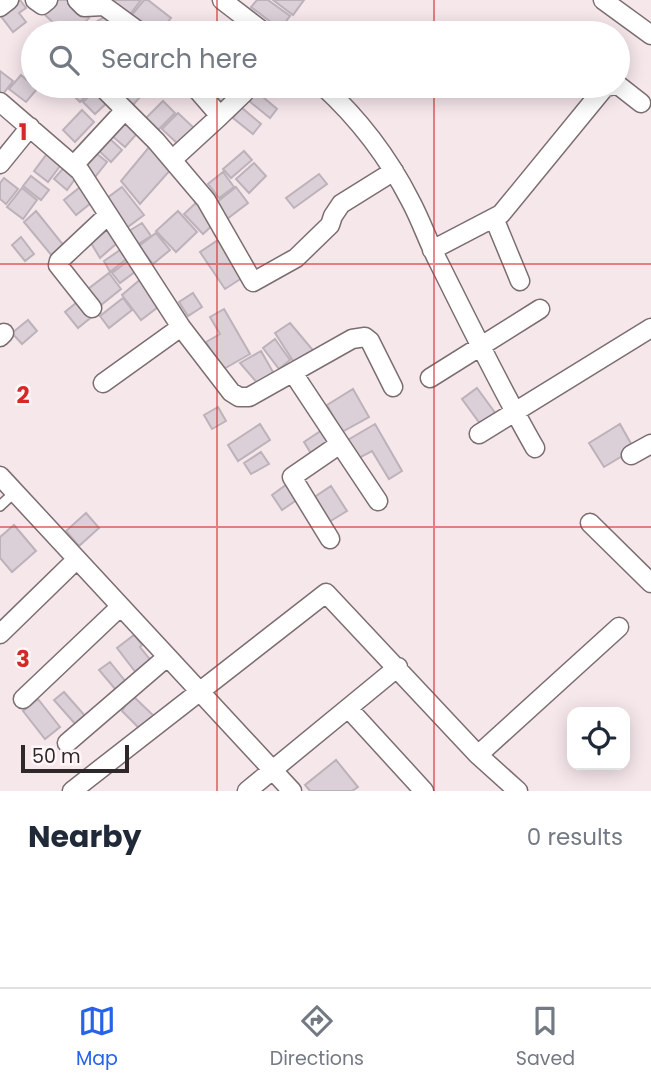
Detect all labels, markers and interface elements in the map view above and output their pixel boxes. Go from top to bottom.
search box [21,21,630,98]
icon: search [45,41,83,79]
text: Search here [101,41,258,77]
text: 1 [19,116,27,148]
text: 2 [16,379,30,411]
text: 3 [16,643,30,675]
map controls [567,707,630,770]
button: locate [567,707,630,770]
scale bar [21,742,130,774]
text: 50 m [32,743,81,770]
text: Nearby [28,815,142,858]
text: 0 results [527,821,623,853]
tab: Map [76,1002,118,1073]
tab: Directions [270,1002,364,1073]
tab: Saved [516,1002,575,1073]

